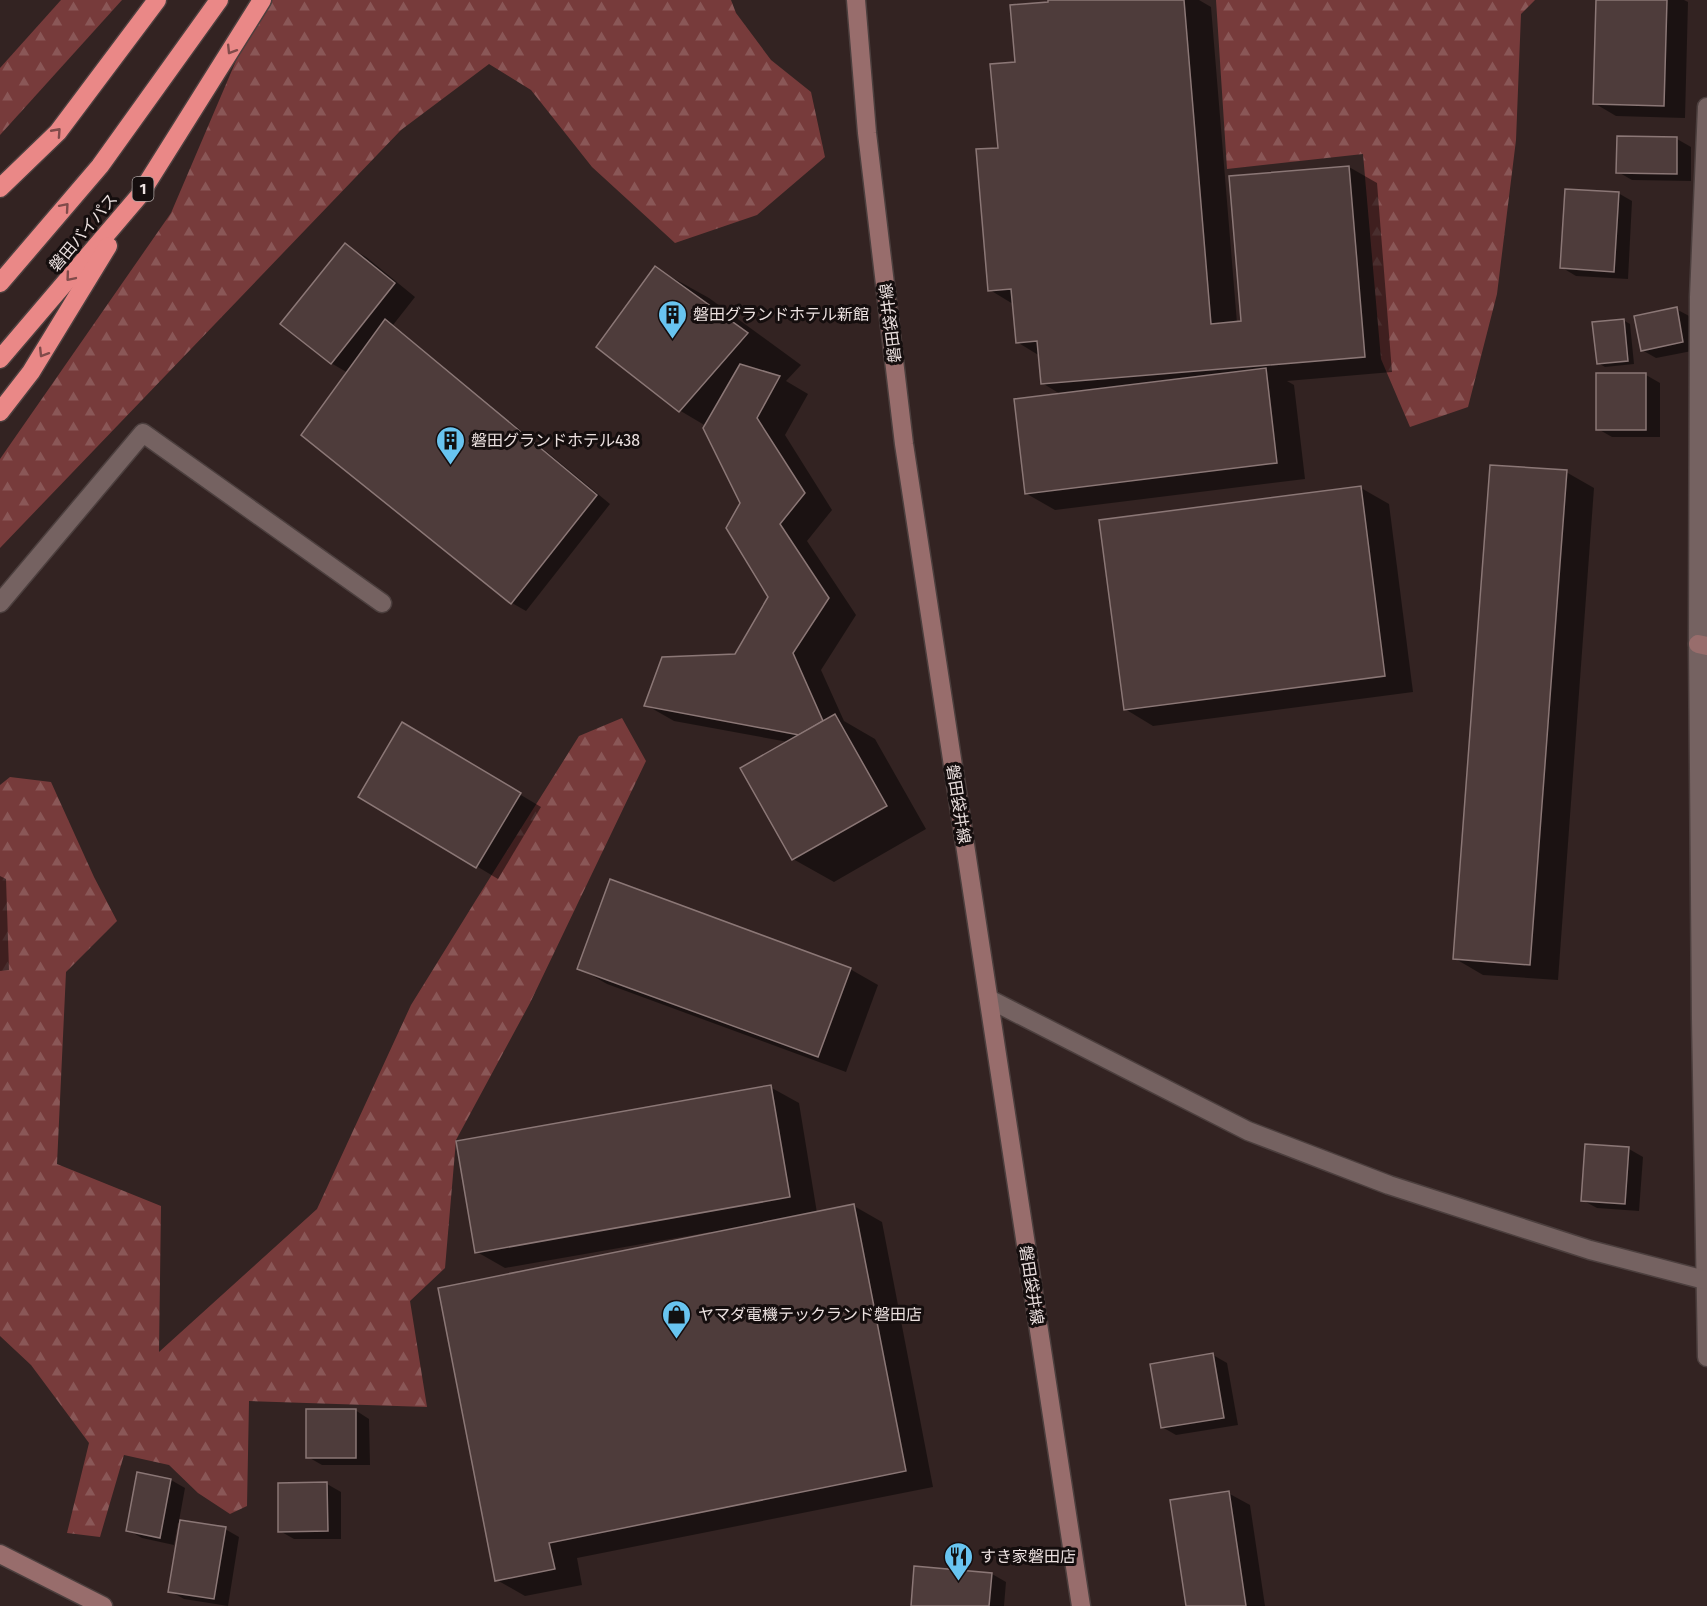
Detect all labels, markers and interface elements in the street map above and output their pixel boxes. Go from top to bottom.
one-way arrow [227,43,238,54]
one-way arrow [50,128,61,139]
road number: 1 [132,177,154,201]
street label: 磐田バイパス [45,190,121,275]
one-way arrow [58,203,69,214]
one-way arrow [66,270,77,281]
street label: 磐田袋井線 [876,282,905,364]
building icon: 磐田グランドホテル新館 [656,298,688,340]
place label: 磐田グランドホテル新館 [693,305,869,324]
one-way arrow [38,347,50,357]
building icon: 磐田グランドホテル438 [434,424,466,466]
place label: 磐田グランドホテル438 [471,431,640,450]
street label: 磐田袋井線 [943,763,974,845]
street label: 磐田袋井線 [1016,1244,1047,1326]
shop icon: ヤマダ電機テックランド磐田店 [661,1298,693,1340]
place label: ヤマダ電機テックランド磐田店 [698,1305,922,1324]
restaurant icon: すき家磐田店 [943,1540,975,1582]
place label: すき家磐田店 [980,1547,1076,1566]

